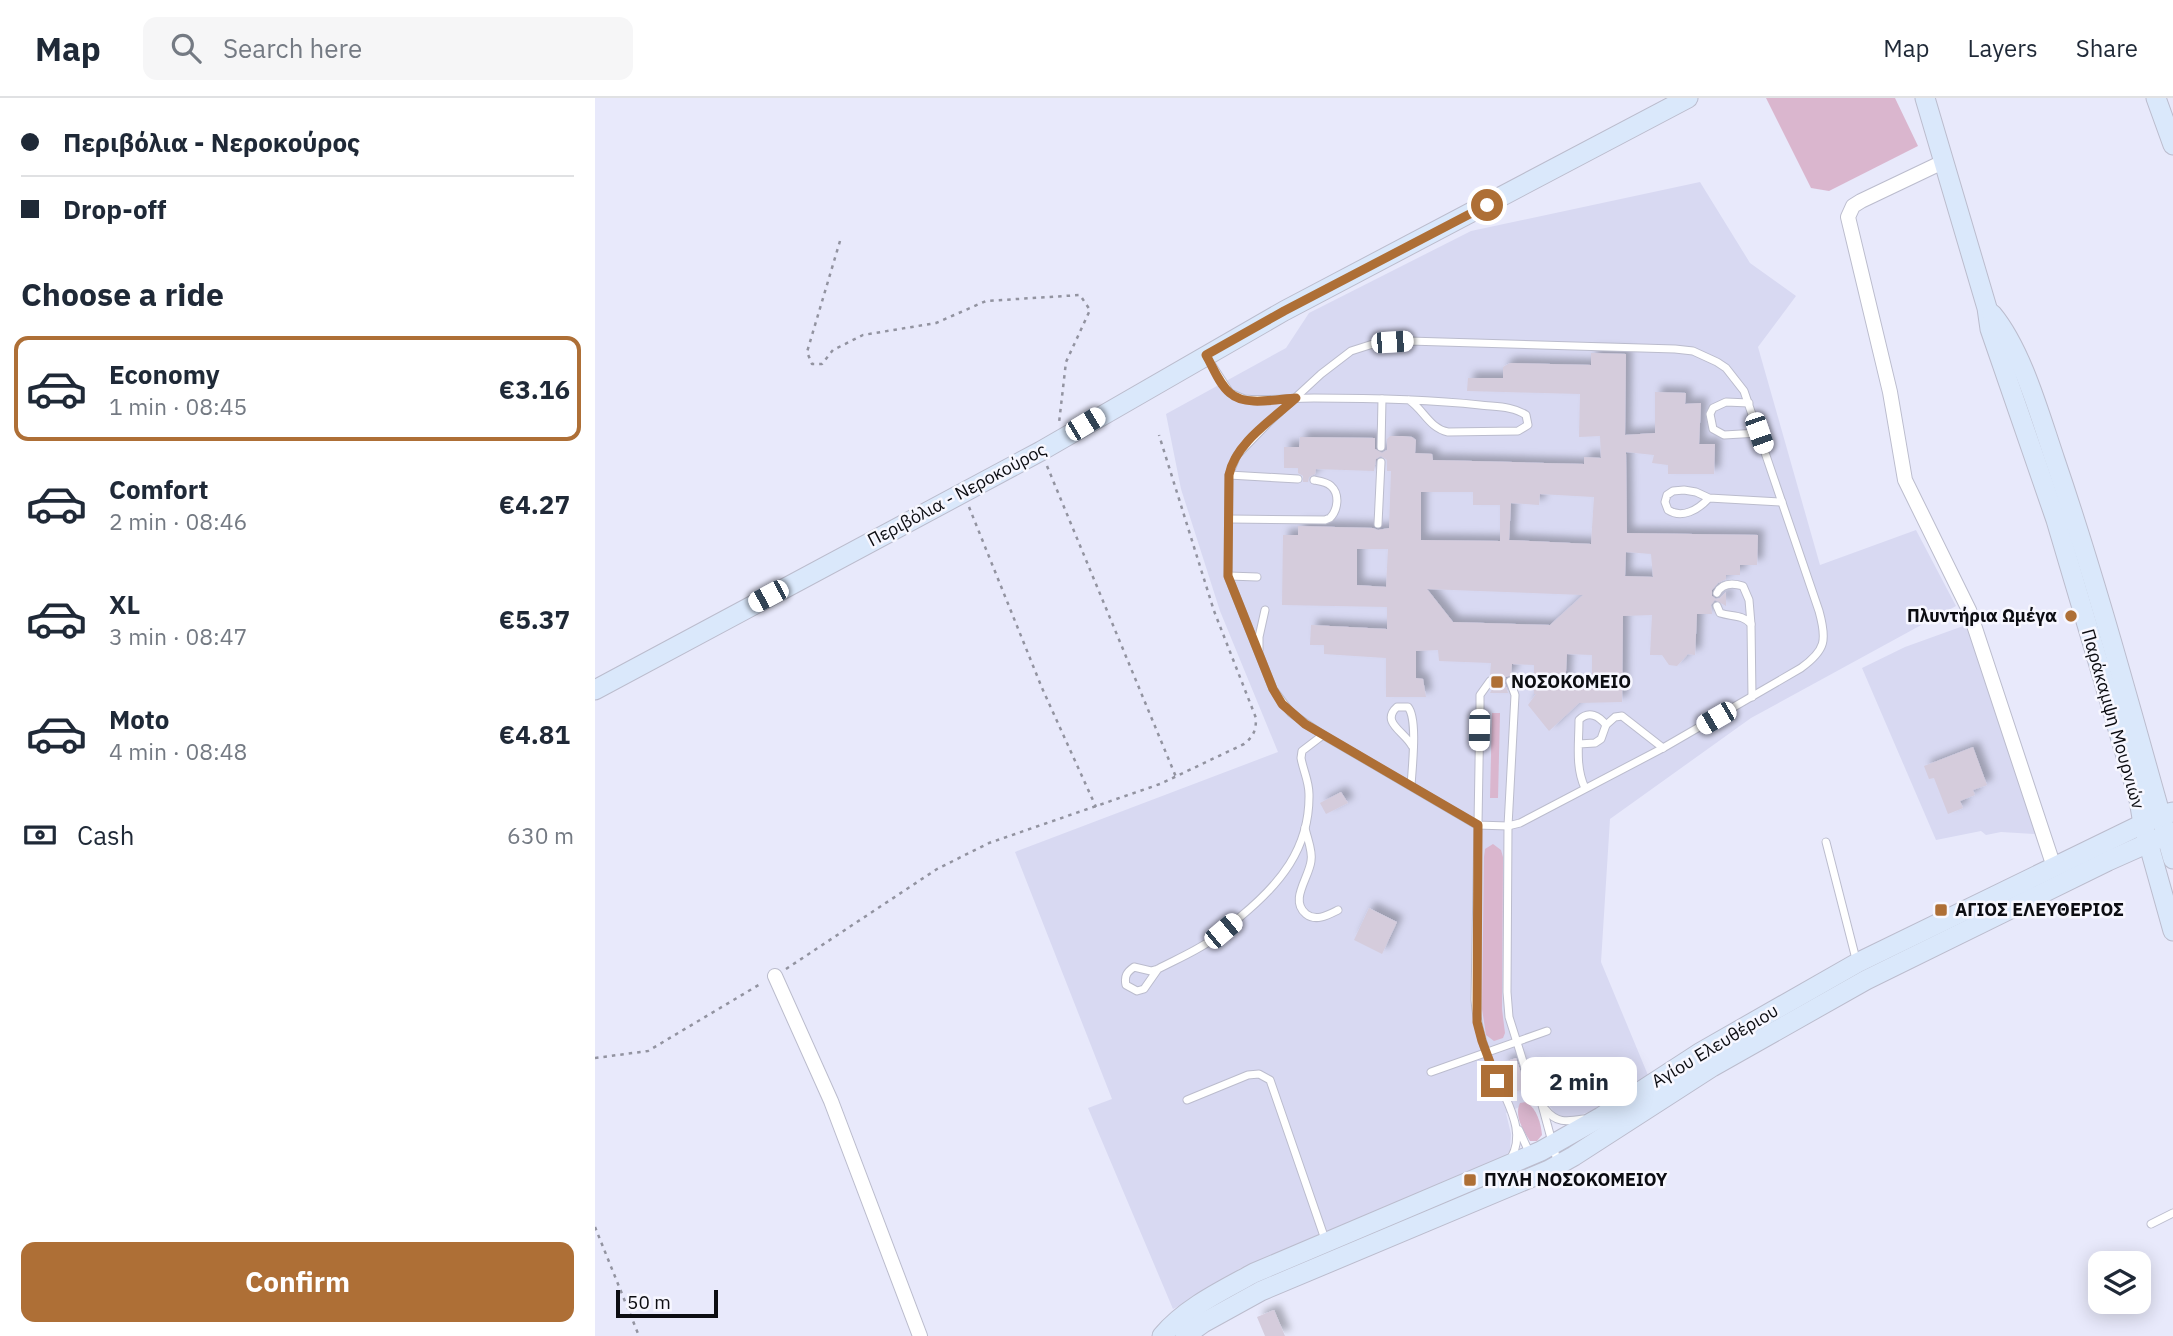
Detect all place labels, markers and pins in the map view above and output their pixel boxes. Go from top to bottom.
place label: Πλυντήρια Ωμέγα [1907,604,2057,627]
marker: Πλυντήρια Ωμέγα [2063,608,2079,624]
place label: ΝΟΣΟΚΟΜΕΙΟ [1511,670,1631,693]
marker: ΝΟΣΟΚΟΜΕΙΟ [1489,674,1505,690]
place label: ΑΓΙΟΣ ΕΛΕΥΘΕΡΙΟΣ [1955,898,2124,921]
marker: ΑΓΙΟΣ ΕΛΕΥΘΕΡΙΟΣ [1933,902,1949,918]
place label: ΠΥΛΗ ΝΟΣΟΚΟΜΕΙΟΥ [1484,1168,1668,1191]
marker: ΠΥΛΗ ΝΟΣΟΚΟΜΕΙΟΥ [1462,1172,1478,1188]

